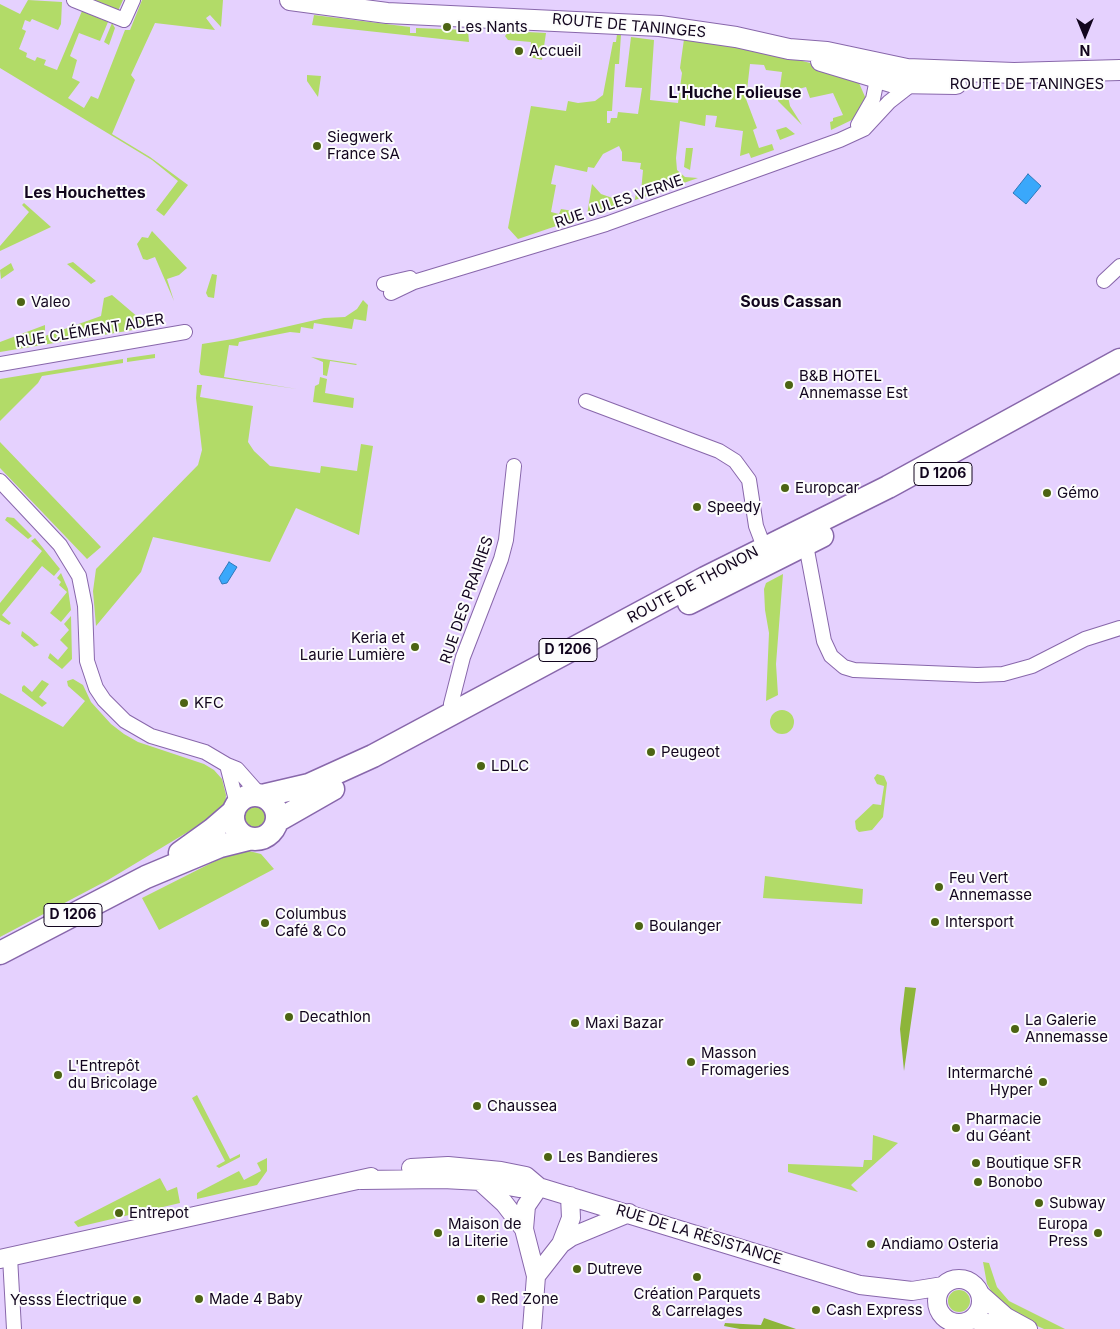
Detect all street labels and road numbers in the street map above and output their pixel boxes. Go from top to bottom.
street label: ROUTE DE TANINGES [551,10,707,42]
street label: ROUTE DE TANINGES [950,75,1104,93]
street label: RUE JULES VERNE [553,172,685,232]
street label: RUE CLÉMENT ADER [14,310,166,352]
road number: D 1206 [914,462,972,486]
street label: RUE DES PRAIRIES [437,534,497,666]
street label: ROUTE DE THONON [624,543,762,627]
road number: D 1206 [539,638,597,662]
road number: D 1206 [44,904,102,926]
street label: RUE DE LA RÉSISTANCE [614,1201,784,1269]

